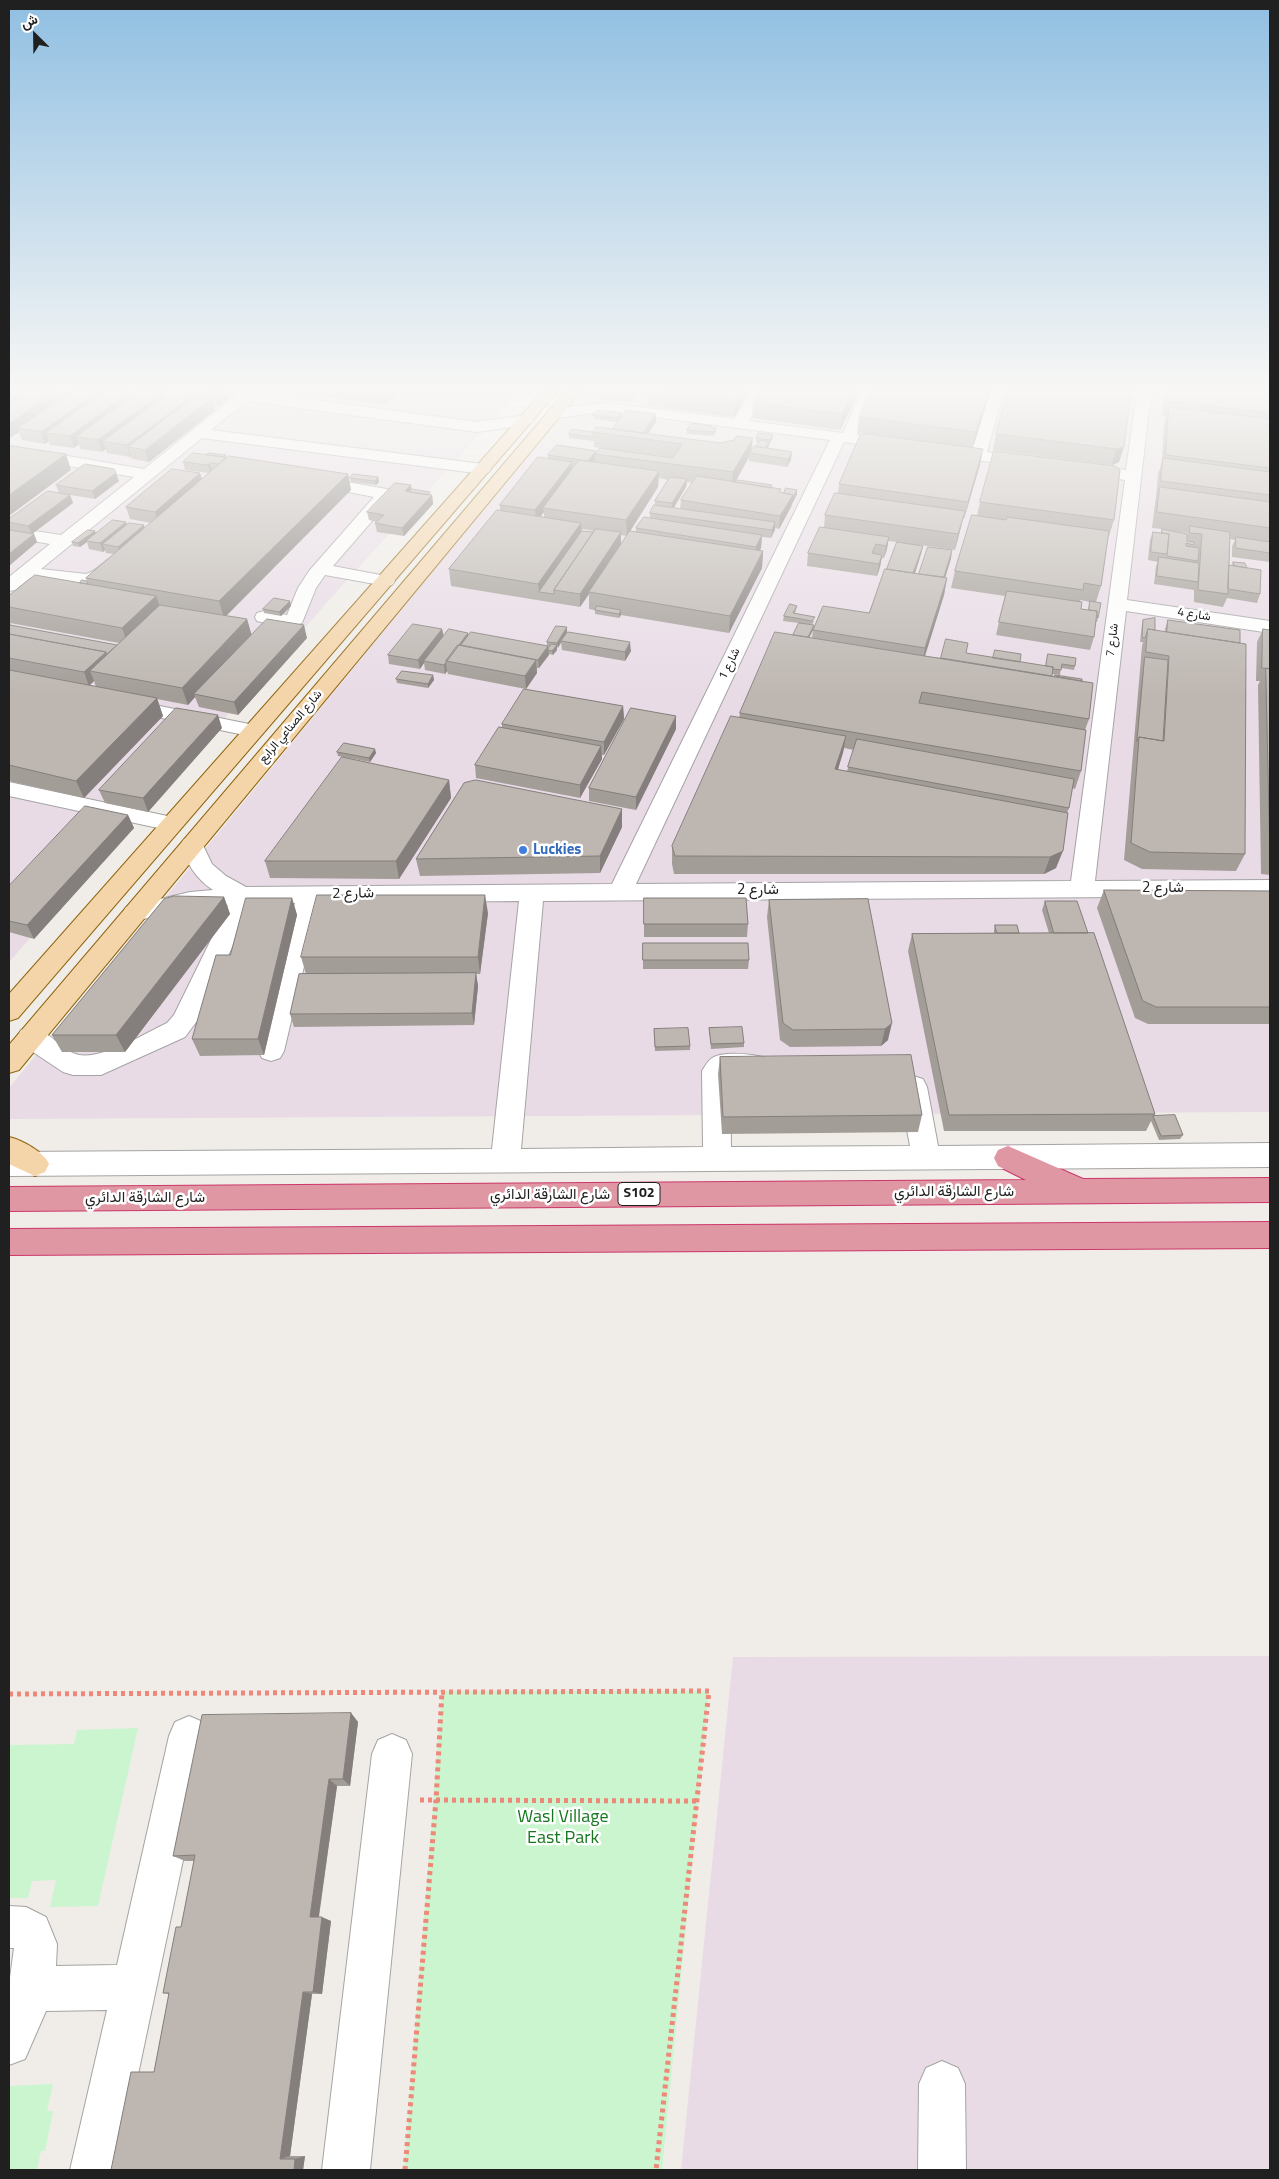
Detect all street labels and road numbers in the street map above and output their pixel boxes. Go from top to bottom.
street label: شارع 4 [1176,605,1212,625]
street label: شارع 7 [1104,622,1122,658]
street label: شارع 1 [716,646,744,682]
street label: شارع الصناعي الرابع [256,688,326,766]
street label: شارع 2 [1142,879,1184,897]
street label: شارع 2 [737,881,779,899]
street label: شارع 2 [332,885,374,903]
road number: S102 [618,1182,660,1206]
street label: شارع الشارقة الدائري [894,1183,1014,1201]
street label: شارع الشارقة الدائري [490,1186,610,1204]
street label: شارع الشارقة الدائري [85,1189,205,1207]

